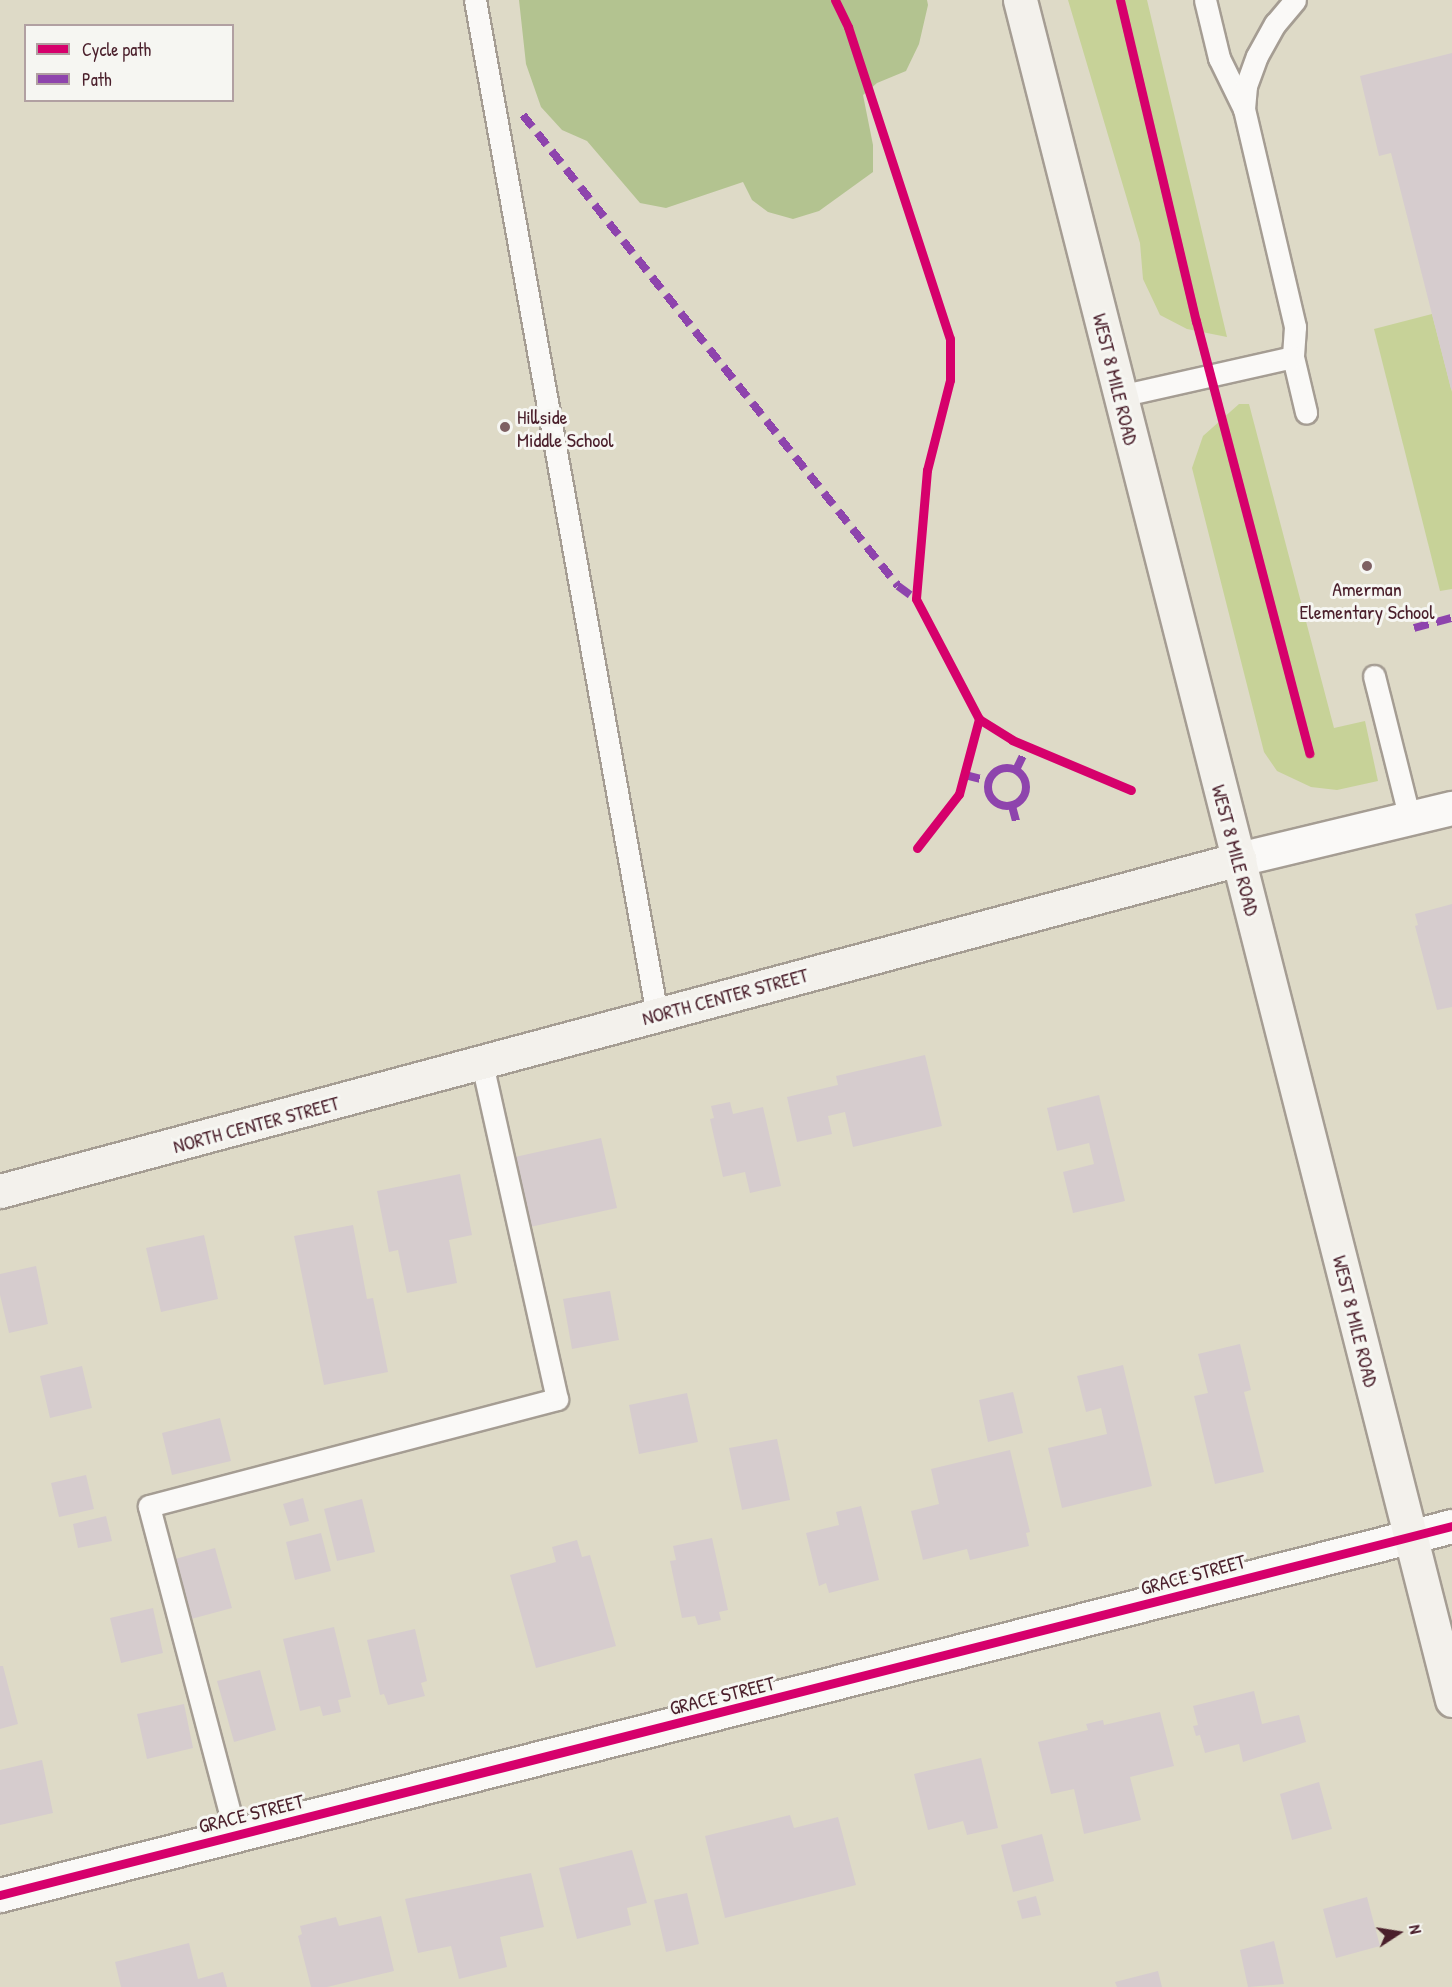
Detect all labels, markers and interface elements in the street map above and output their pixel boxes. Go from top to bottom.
legend [24,24,234,102]
text: Cycle path [82,37,151,62]
text: Path [82,67,111,92]
street label: WEST 8 MILE ROAD [1088,311,1144,447]
place label: Hillside Middle School [517,404,614,451]
marker: Hillside Middle School [498,420,512,434]
marker: Amerman Elementary School [1360,559,1374,573]
place label: Amerman Elementary School [1300,576,1434,623]
street label: WEST 8 MILE ROAD [1207,782,1265,918]
street label: NORTH CENTER STREET [639,962,811,1030]
street label: NORTH CENTER STREET [170,1090,342,1158]
street label: WEST 8 MILE ROAD [1328,1253,1384,1389]
street label: GRACE STREET [1138,1548,1248,1600]
street label: GRACE STREET [667,1670,777,1720]
street label: GRACE STREET [196,1788,306,1838]
north arrow [1368,1903,1428,1963]
text: N [1404,1923,1427,1936]

